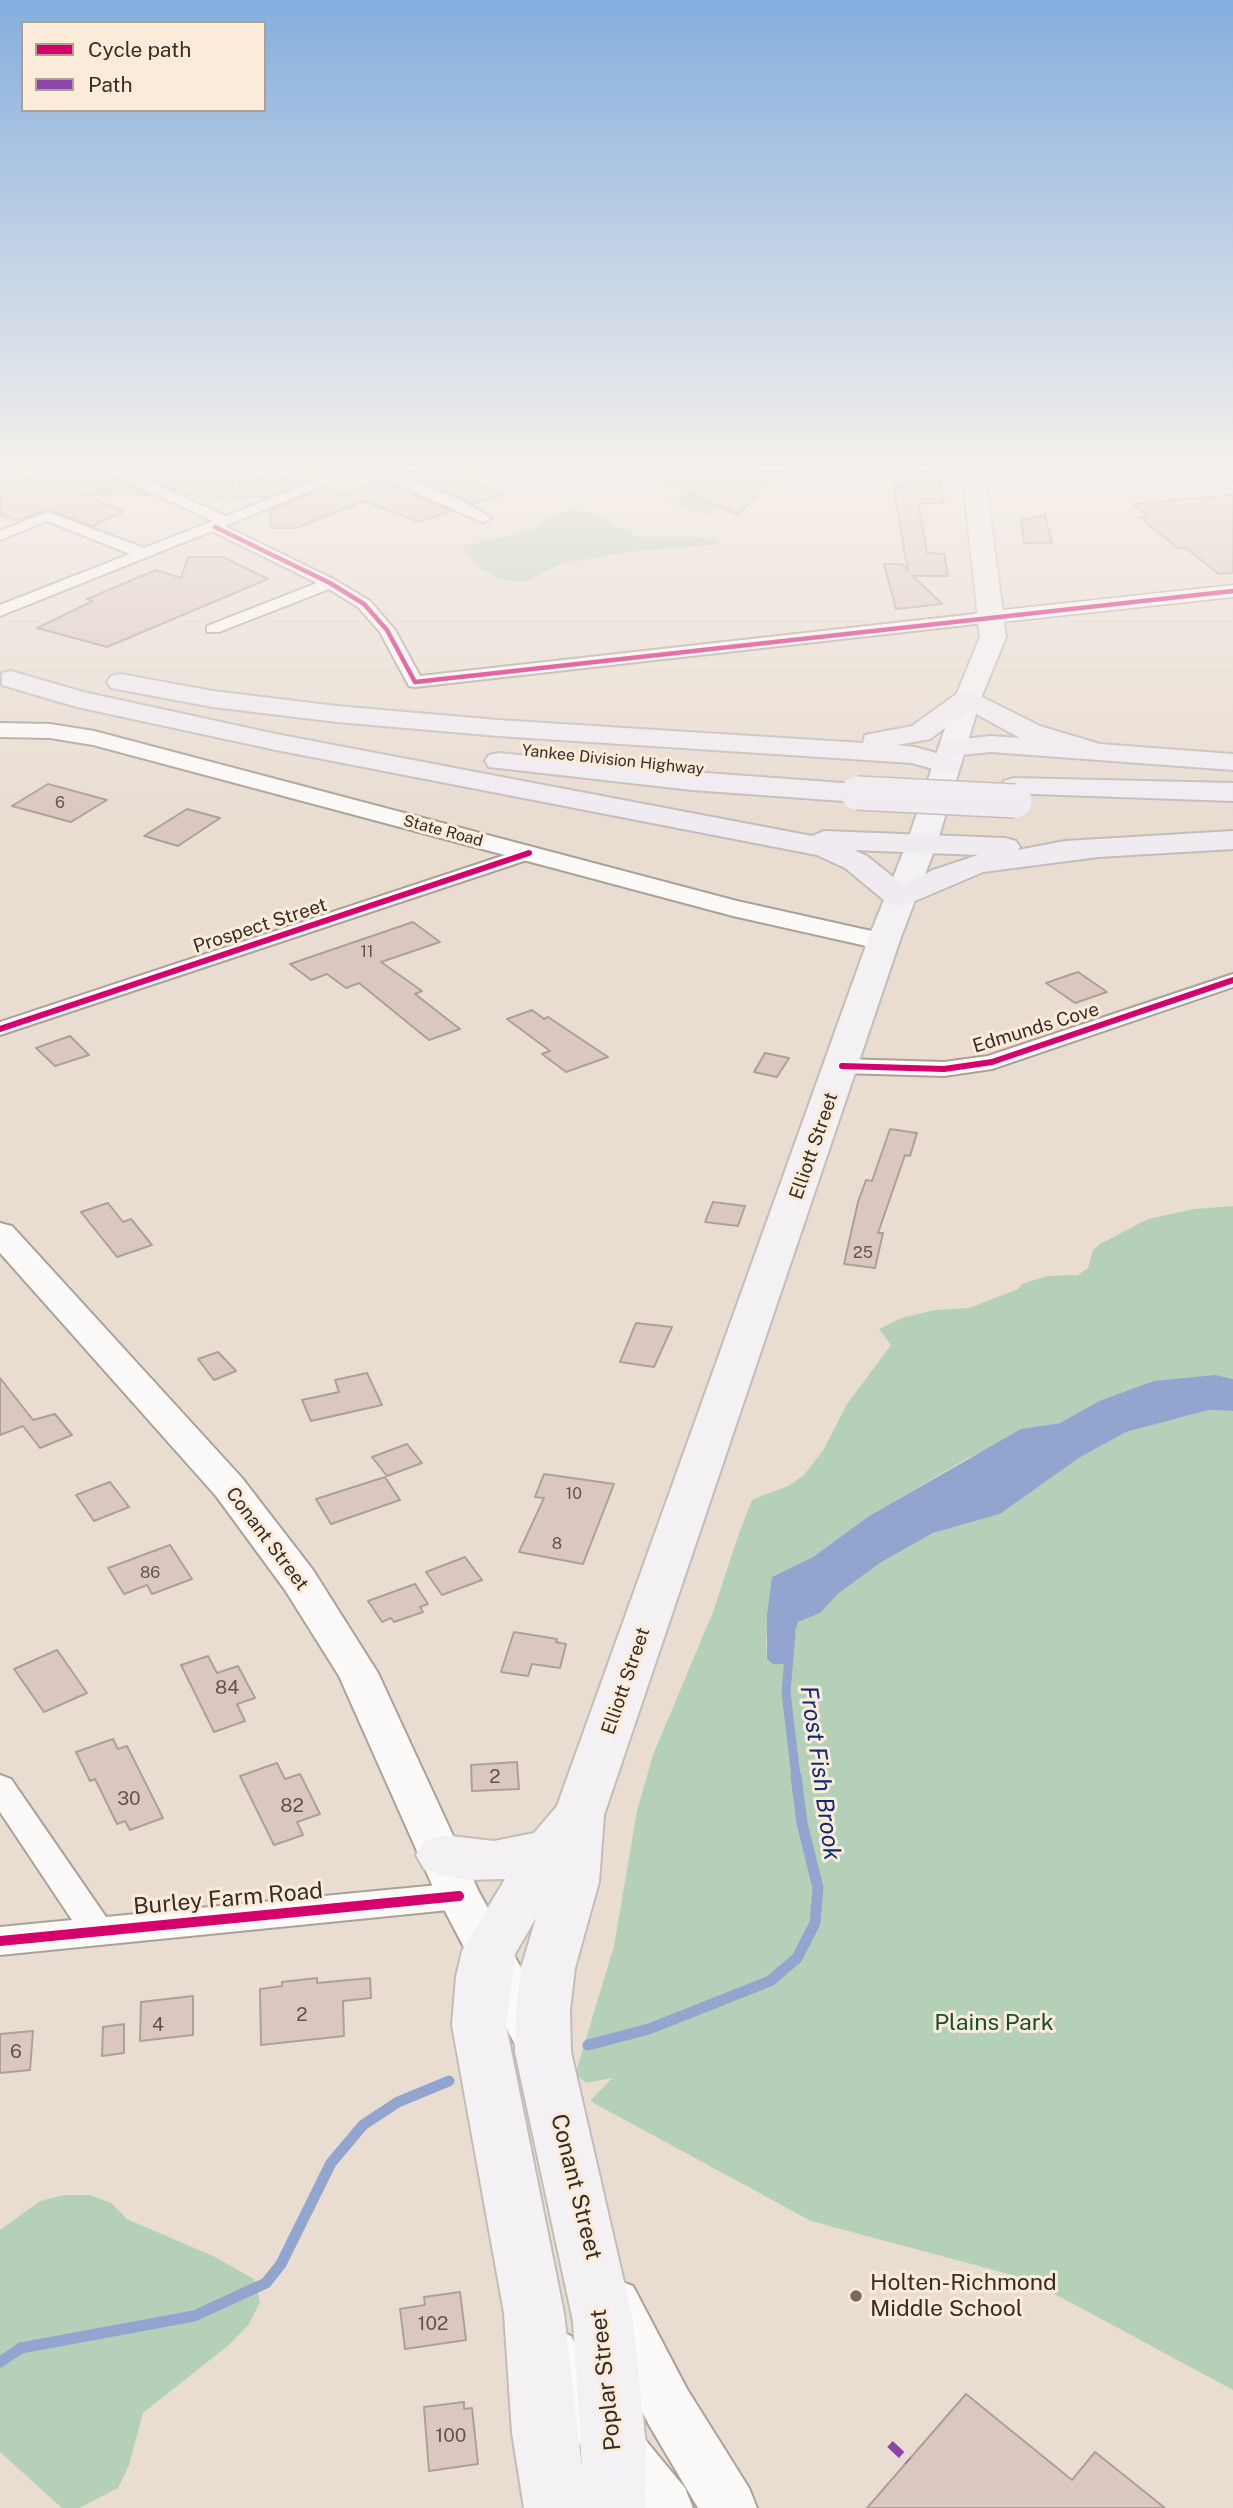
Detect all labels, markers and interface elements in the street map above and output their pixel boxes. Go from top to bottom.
legend [21,21,266,112]
text: Cycle path [88,37,191,62]
text: Path [88,72,133,97]
street label: Yankee Division Highway [521,741,705,779]
house number: 6 [55,793,65,813]
street label: State Road [401,811,485,851]
street label: Prospect Street [190,894,330,958]
house number: 11 [360,942,374,962]
street label: Edmunds Cove [970,998,1102,1058]
street label: Elliott Street [785,1090,843,1202]
house number: 25 [853,1243,873,1263]
street label: Conant Street [221,1483,313,1595]
house number: 10 [566,1484,582,1504]
house number: 8 [552,1534,562,1554]
house number: 86 [140,1563,160,1583]
street label: Elliott Street [597,1625,655,1737]
house number: 84 [215,1677,239,1699]
water label: Frost Fish Brook [794,1684,846,1862]
house number: 2 [489,1766,501,1788]
house number: 30 [117,1788,141,1810]
house number: 82 [280,1795,304,1817]
street label: Burley Farm Road [132,1877,324,1921]
house number: 2 [296,2004,308,2026]
park label: Plains Park [934,2009,1054,2037]
house number: 4 [152,2014,164,2036]
house number: 6 [10,2041,22,2063]
street label: Conant Street [545,2111,607,2263]
place label: Holten-Richmond Middle School [870,2269,1057,2323]
marker: Holten-Richmond Middle School [848,2288,864,2304]
street label: Poplar Street [585,2308,627,2452]
house number: 102 [418,2313,448,2335]
house number: 100 [436,2425,466,2447]

